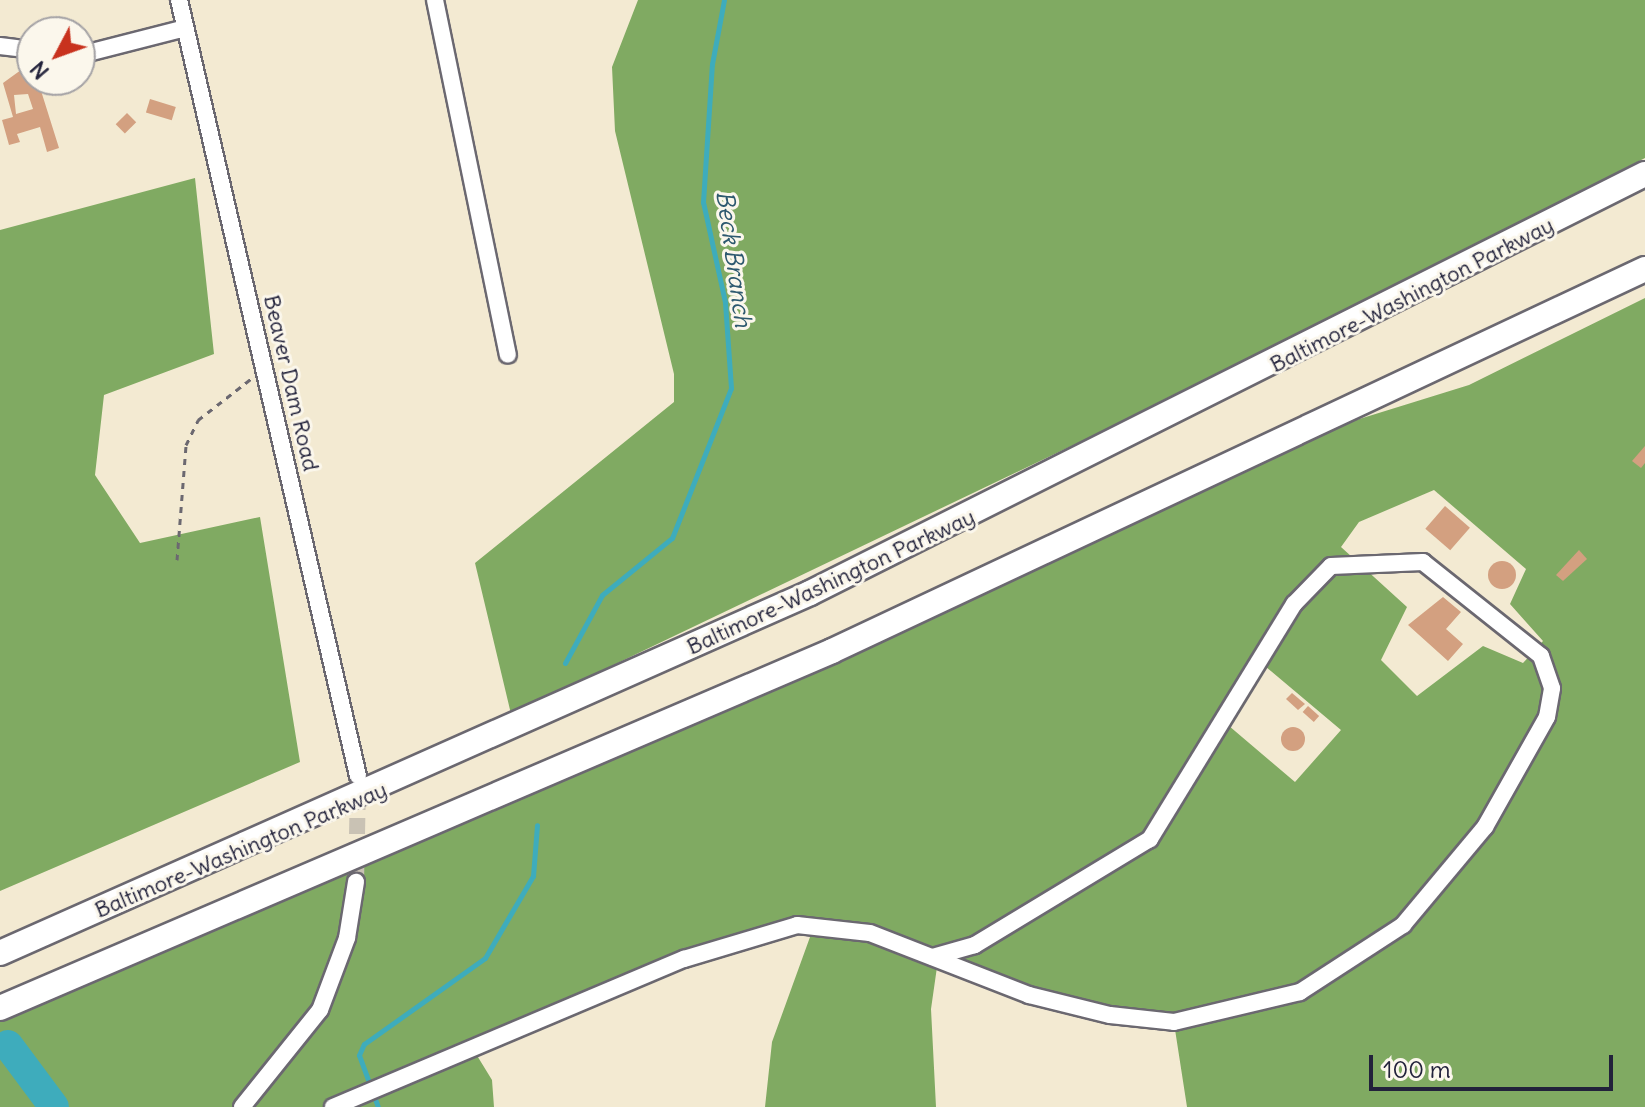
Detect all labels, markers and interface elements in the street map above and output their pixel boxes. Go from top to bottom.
north arrow [16,16,96,96]
text: N [24,56,55,85]
water label: Beck Branch [710,189,758,329]
street label: Baltimore-Washington Parkway [1266,212,1558,378]
street label: Beaver Dam Road [258,292,324,474]
street label: Baltimore-Washington Parkway [683,504,979,660]
street label: Baltimore-Washington Parkway [91,776,391,924]
scale bar [1373,1039,1617,1089]
text: 100 m [1383,1054,1451,1084]

